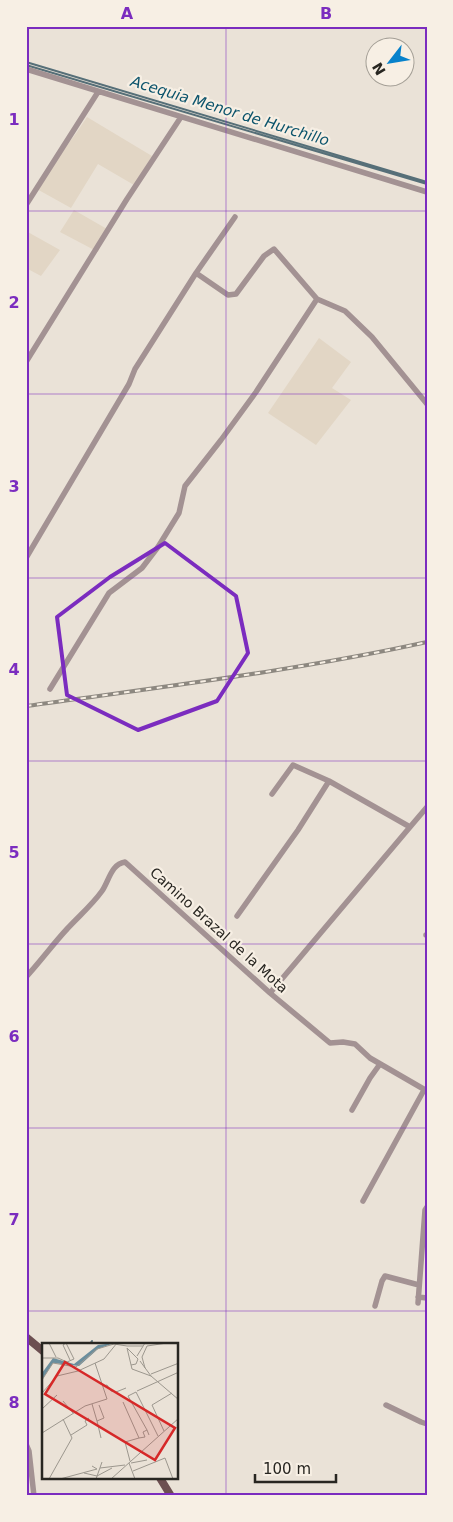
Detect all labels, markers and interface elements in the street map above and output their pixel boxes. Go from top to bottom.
text: A [121,4,134,23]
text: B [320,4,332,23]
north arrow [366,38,416,88]
text: N [369,60,389,78]
water label: Acequia Menor de Hurchillo [128,72,331,150]
text: 1 [8,110,20,129]
text: 2 [8,293,20,312]
text: 3 [8,477,20,496]
text: 4 [8,660,20,679]
text: 5 [8,843,20,862]
street label: Camino Brazal de la Mota [147,864,291,996]
text: 6 [8,1027,20,1046]
text: 7 [8,1210,20,1229]
inset map [42,1343,179,1480]
text: 8 [8,1393,20,1412]
scale bar [255,1452,337,1484]
text: 100 m [263,1460,311,1478]

